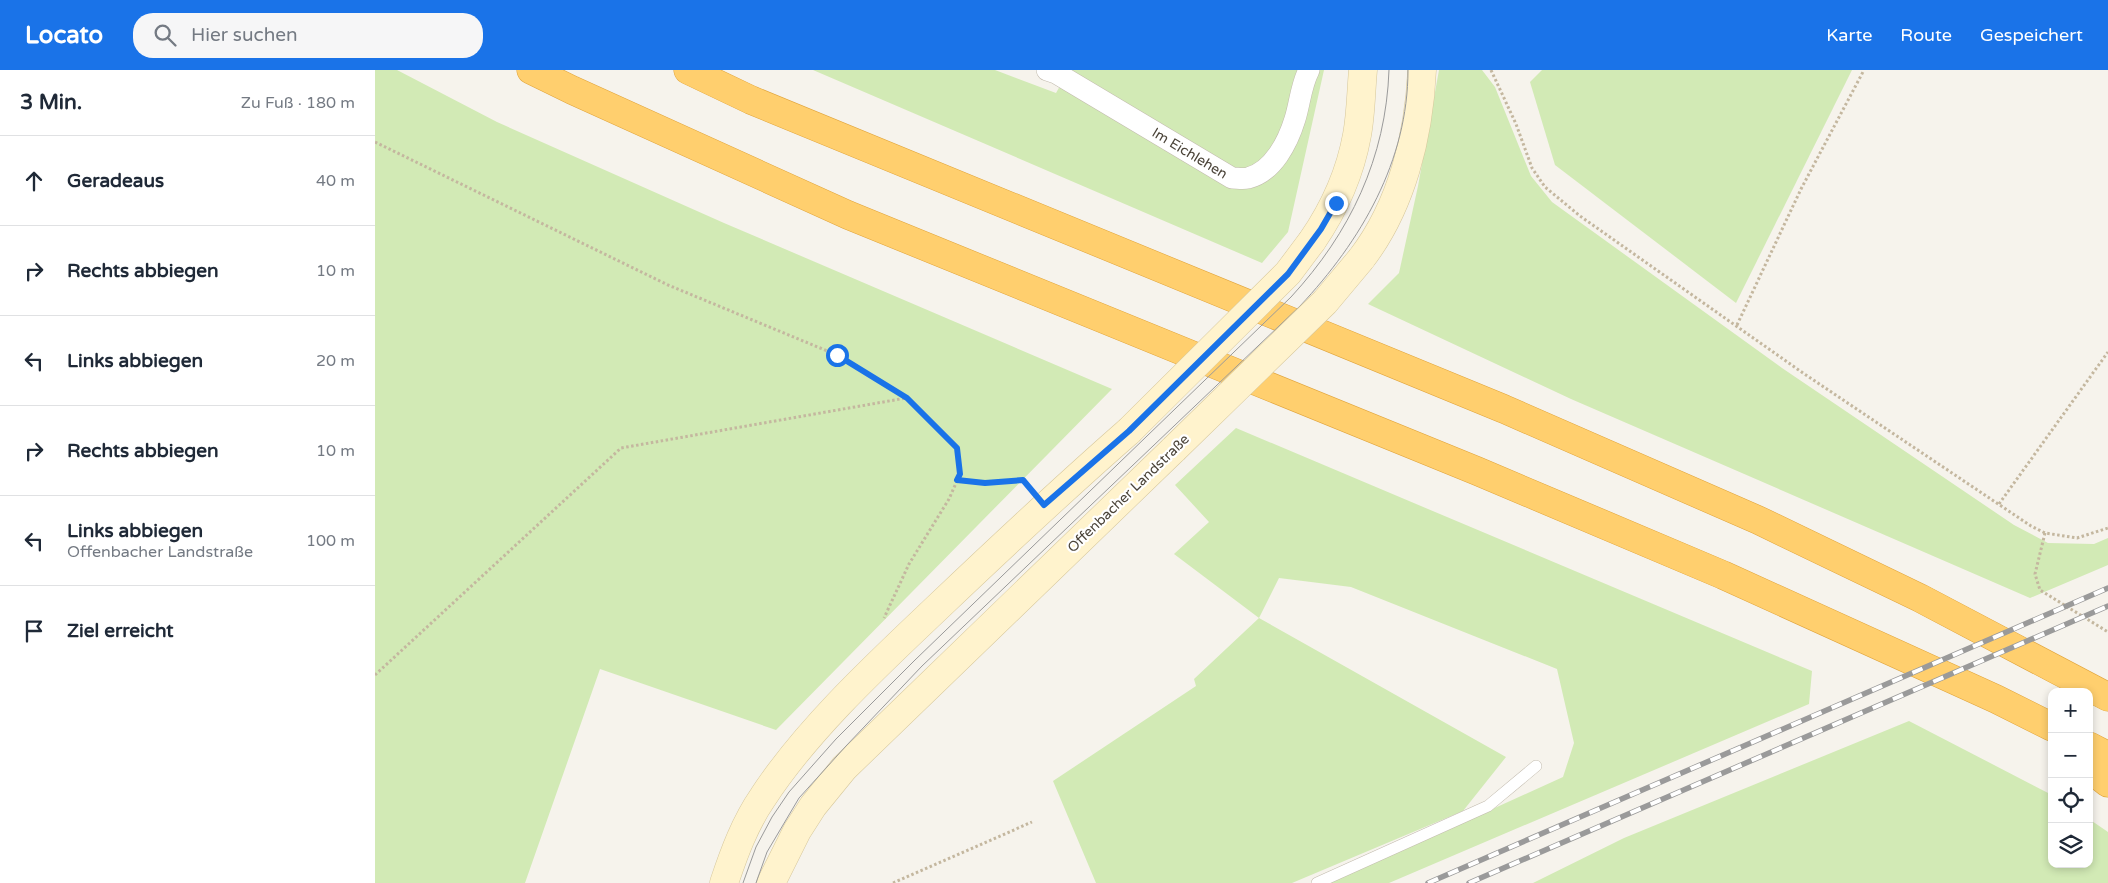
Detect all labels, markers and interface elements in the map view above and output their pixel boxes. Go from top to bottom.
search box [133,13,483,58]
text: Locato [25,21,103,50]
icon: search [151,21,179,49]
text: Hier suchen [191,24,298,46]
text: Karte [1826,24,1872,46]
text: Route [1900,24,1952,46]
text: Gespeichert [1980,24,2083,46]
text: 3 Min. [20,90,82,115]
text: Zu Fuß · 180 m [241,93,355,113]
street label: Im Eichlehen [1149,124,1231,183]
icon: ahead [20,167,48,195]
text: Geradeaus [67,170,164,192]
text: 40 m [316,171,355,191]
route end [1325,192,1348,215]
icon: right [20,257,48,285]
text: Rechts abbiegen [67,260,219,282]
text: 10 m [316,261,355,281]
route start [826,344,849,367]
icon: left [20,347,48,375]
text: Links abbiegen [67,350,203,372]
text: 20 m [316,351,355,371]
street label: Offenbacher Landstraße [1064,431,1193,556]
icon: right [20,437,48,465]
text: Rechts abbiegen [67,440,219,462]
text: 10 m [316,441,355,461]
text: Links abbiegen [67,520,203,542]
icon: left [20,527,48,555]
text: 100 m [306,531,355,551]
text: Offenbacher Landstraße [67,542,253,562]
icon: arrive [20,617,48,645]
text: Ziel erreicht [67,620,174,642]
map controls [2048,688,2093,868]
button: + [2048,688,2093,733]
button: − [2048,733,2093,778]
button: locate [2048,778,2093,823]
button: layers [2048,823,2093,868]

